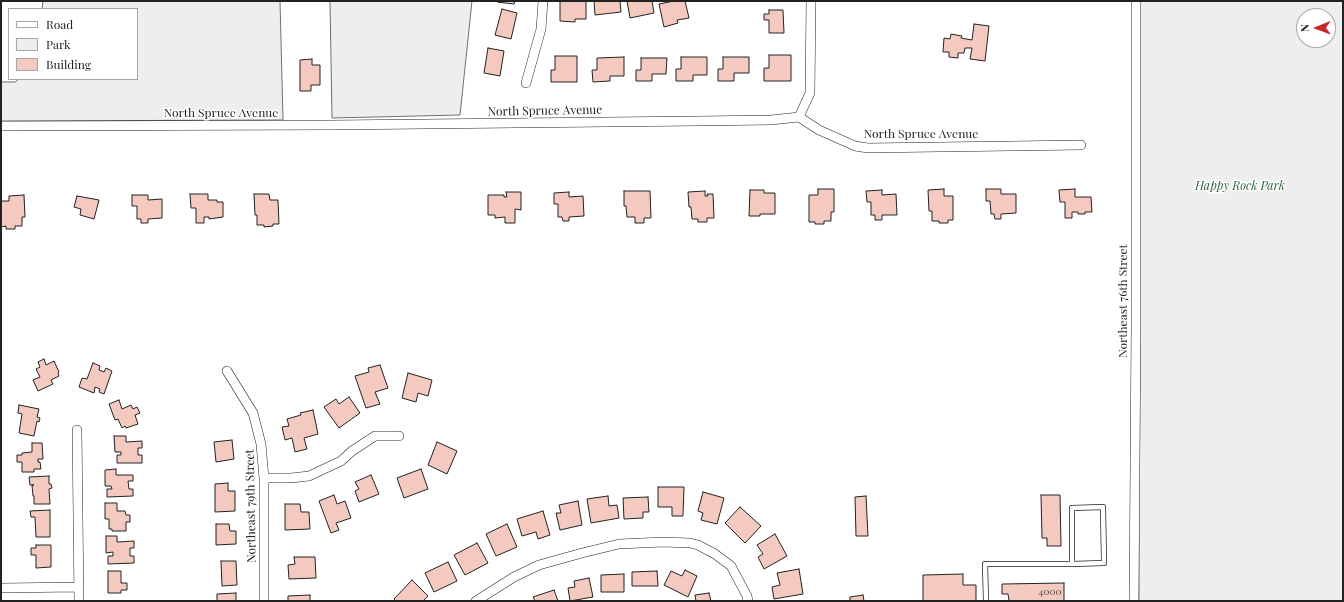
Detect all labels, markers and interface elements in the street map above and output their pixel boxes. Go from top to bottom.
legend [8,8,138,80]
north arrow [1296,8,1336,48]
text: Road [46,16,73,32]
text: N [1297,24,1312,32]
text: Park [46,36,71,52]
text: Building [46,56,91,72]
street label: North Spruce Avenue [488,103,602,119]
street label: North Spruce Avenue [164,106,278,120]
street label: North Spruce Avenue [864,127,978,141]
park label: Happy Rock Park [1195,179,1285,193]
street label: Northeast 76th Street [1116,244,1130,358]
street label: Northeast 79th Street [243,449,259,563]
house number: 4000 [1039,586,1061,598]

